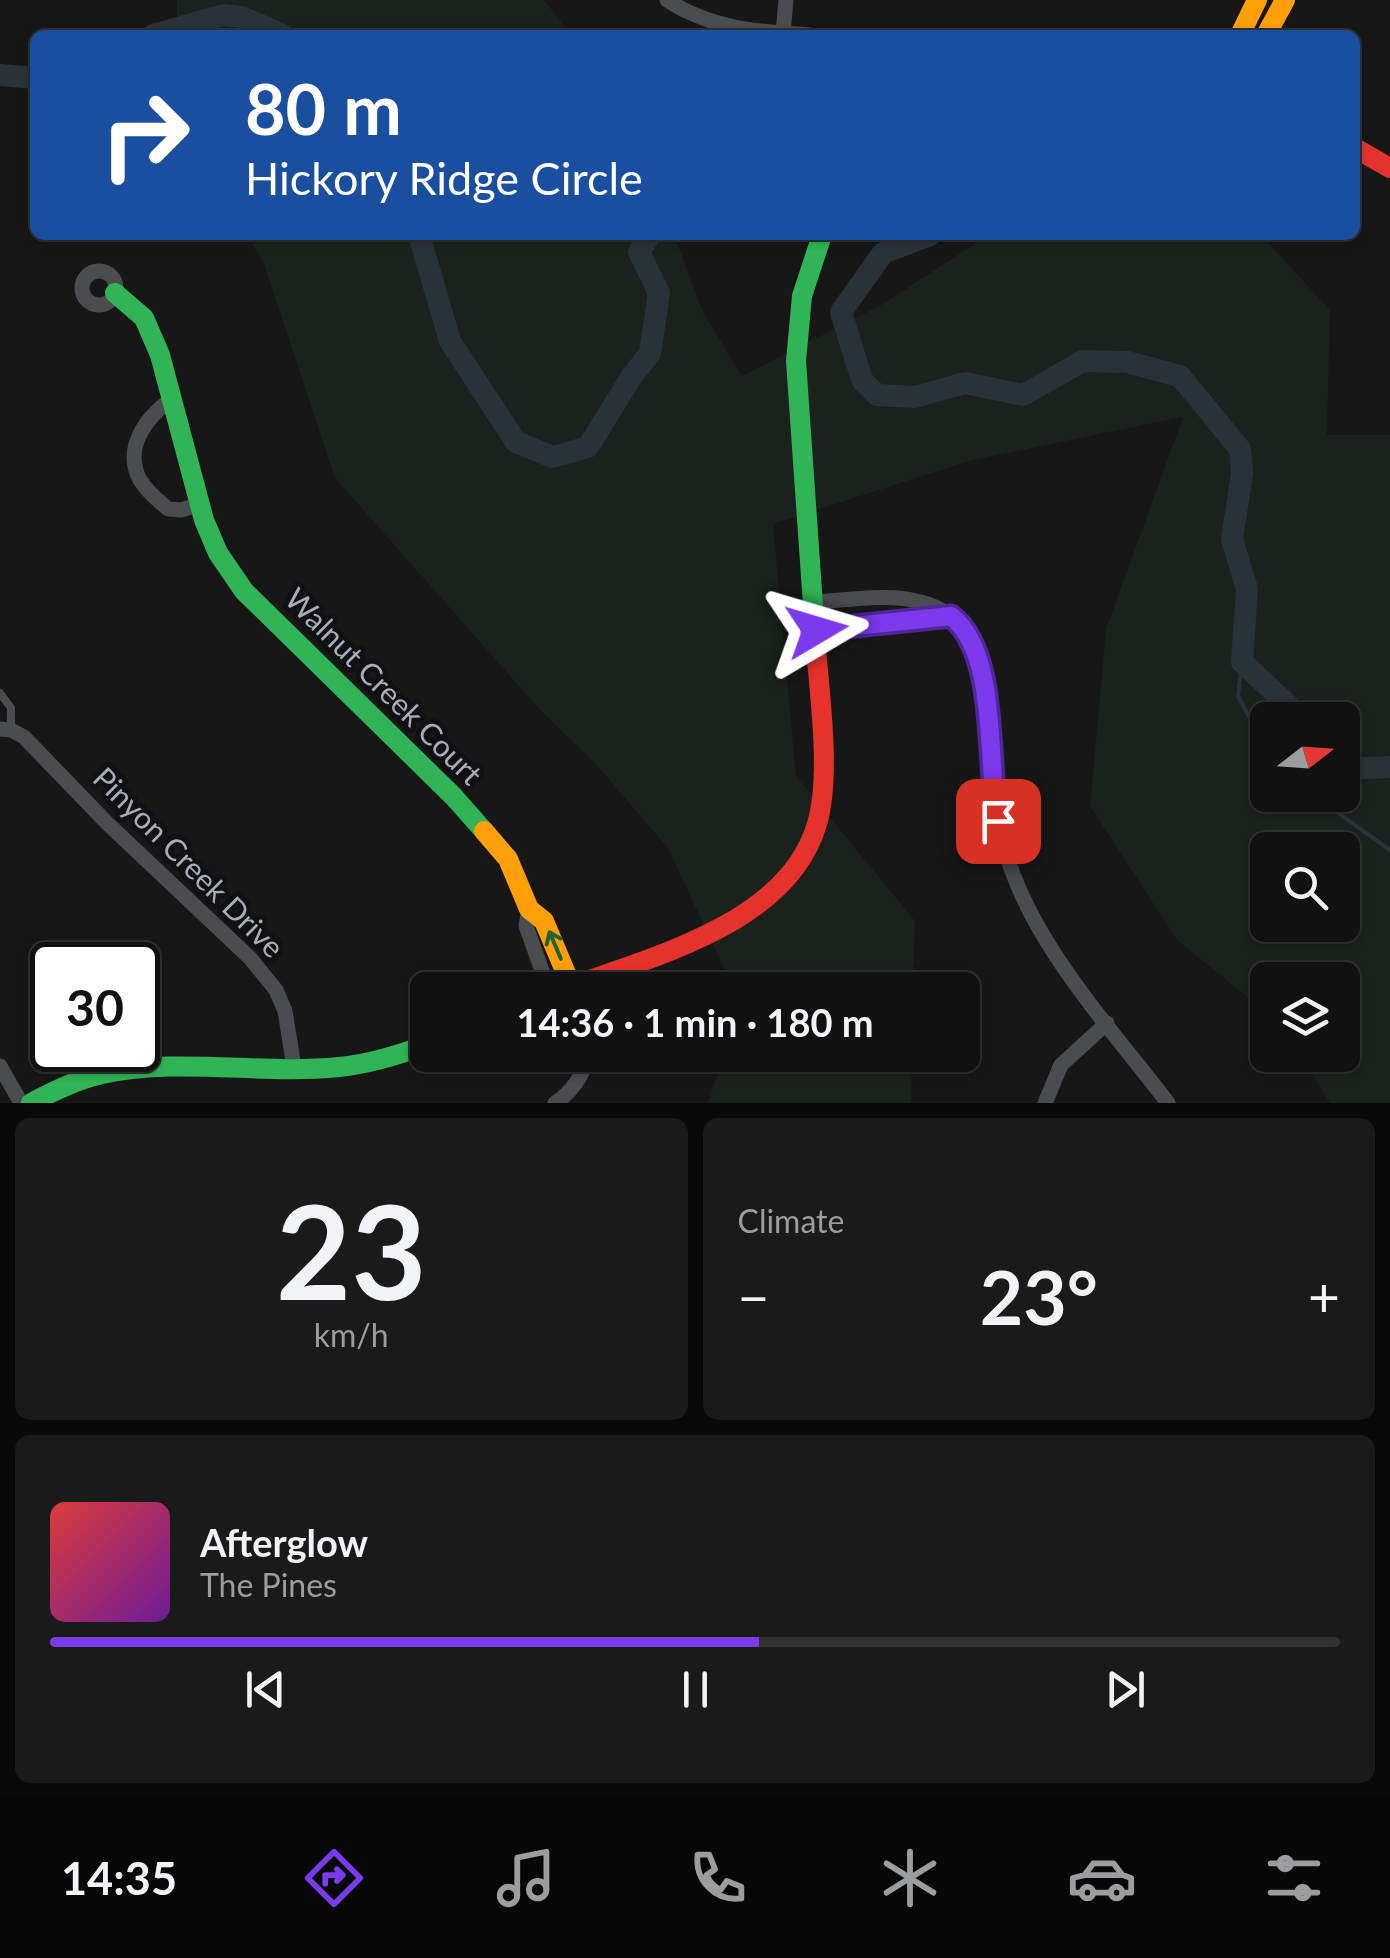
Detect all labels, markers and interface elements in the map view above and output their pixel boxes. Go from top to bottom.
text: 80 m [245,66,402,150]
icon: right [80,70,210,200]
text: Hickory Ridge Circle [245,151,643,205]
position arrow [765,578,869,682]
street label: Walnut Creek Court [279,580,490,792]
north arrow [1250,702,1360,812]
map controls [1250,702,1360,1072]
street label: Pinyon Creek Drive [87,759,292,964]
pin [956,779,1041,864]
icon: arrive [971,794,1026,849]
button: search [1250,832,1360,942]
one-way arrow [544,930,562,961]
speed limit sign: 30 [30,942,160,1072]
button: layers [1250,962,1360,1072]
text: 14:36 · 1 min · 180 m [516,999,874,1045]
text: 23 [276,1172,427,1328]
text: Climate [738,1201,844,1240]
text: 23° [980,1251,1098,1341]
text: − [738,1263,769,1329]
text: + [1308,1263,1340,1329]
text: km/h [314,1315,389,1354]
text: Afterglow [200,1519,368,1565]
text: The Pines [200,1565,337,1604]
icon: previous [238,1662,293,1717]
icon: pause [668,1662,723,1717]
icon: next [1098,1662,1153,1717]
icon: directions [299,1843,369,1913]
icon: music [491,1843,561,1913]
icon: phone [683,1843,753,1913]
icon: climate [875,1843,945,1913]
icon: car [1067,1843,1137,1913]
icon: filters [1259,1843,1329,1913]
text: 14:35 [61,1851,177,1905]

